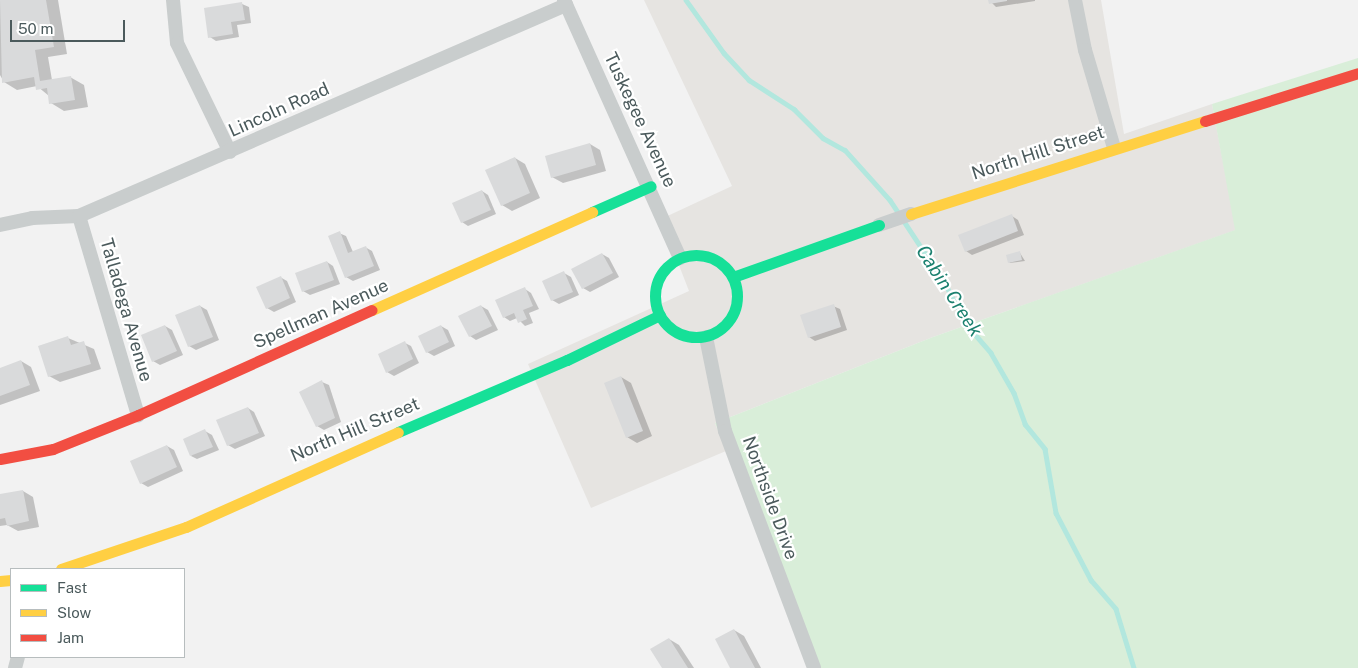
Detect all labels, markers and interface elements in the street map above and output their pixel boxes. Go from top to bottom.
scale bar [12,10,128,42]
text: 50 m [18,20,53,37]
street label: Tuskegee Avenue [599,49,681,191]
street label: Lincoln Road [225,78,333,142]
street label: North Hill Street [969,121,1107,185]
street label: Talladega Avenue [95,236,157,384]
water label: Cabin Creek [911,241,987,341]
street label: Spellman Avenue [250,275,392,353]
street label: North Hill Street [287,393,423,467]
street label: Northside Drive [738,433,802,563]
legend [10,568,185,658]
text: Fast [57,579,87,596]
text: Slow [57,604,91,621]
text: Jam [57,629,84,646]

